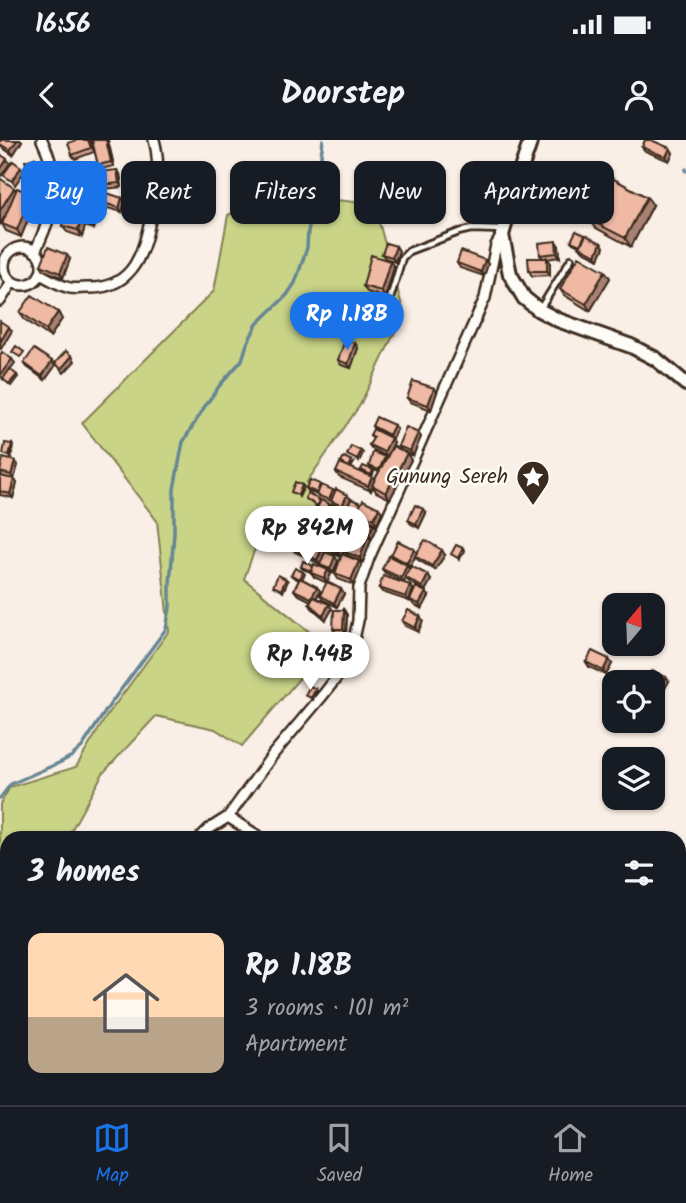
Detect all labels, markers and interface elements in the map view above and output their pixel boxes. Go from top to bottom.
text: 16:56 [35,4,91,46]
text: Doorstep [281,69,405,120]
icon: back [28,76,66,114]
icon: person [620,76,658,114]
chip: Buy [21,161,107,224]
chip: Rent [121,161,216,224]
chip: Filters [230,161,340,224]
chip: New [354,161,446,224]
chip: Apartment [460,161,614,224]
pin: Rp 1.18B [275,292,419,352]
text: Rp 1.18B [306,297,388,333]
place icon: Gunung Sereh [514,458,552,507]
place label: Gunung Sereh [386,461,508,494]
pin: Rp 842M [242,506,372,566]
text: Rp 842M [261,511,353,547]
north arrow [602,593,665,656]
map controls [602,593,665,810]
pin: Rp 1.44B [238,632,382,692]
text: Rp 1.44B [267,637,353,673]
button: locate [602,670,665,733]
button: layers [602,747,665,810]
text: 3 homes [28,849,140,897]
icon: filters [620,854,658,892]
text: Rp 1.18B [245,943,352,991]
icon: home [84,961,168,1045]
text: 3 rooms · 101 m² [245,991,408,1027]
text: Apartment [245,1027,347,1063]
tab: Map [93,1119,131,1191]
tab: Saved [317,1119,362,1191]
tab: Home [548,1119,593,1191]

